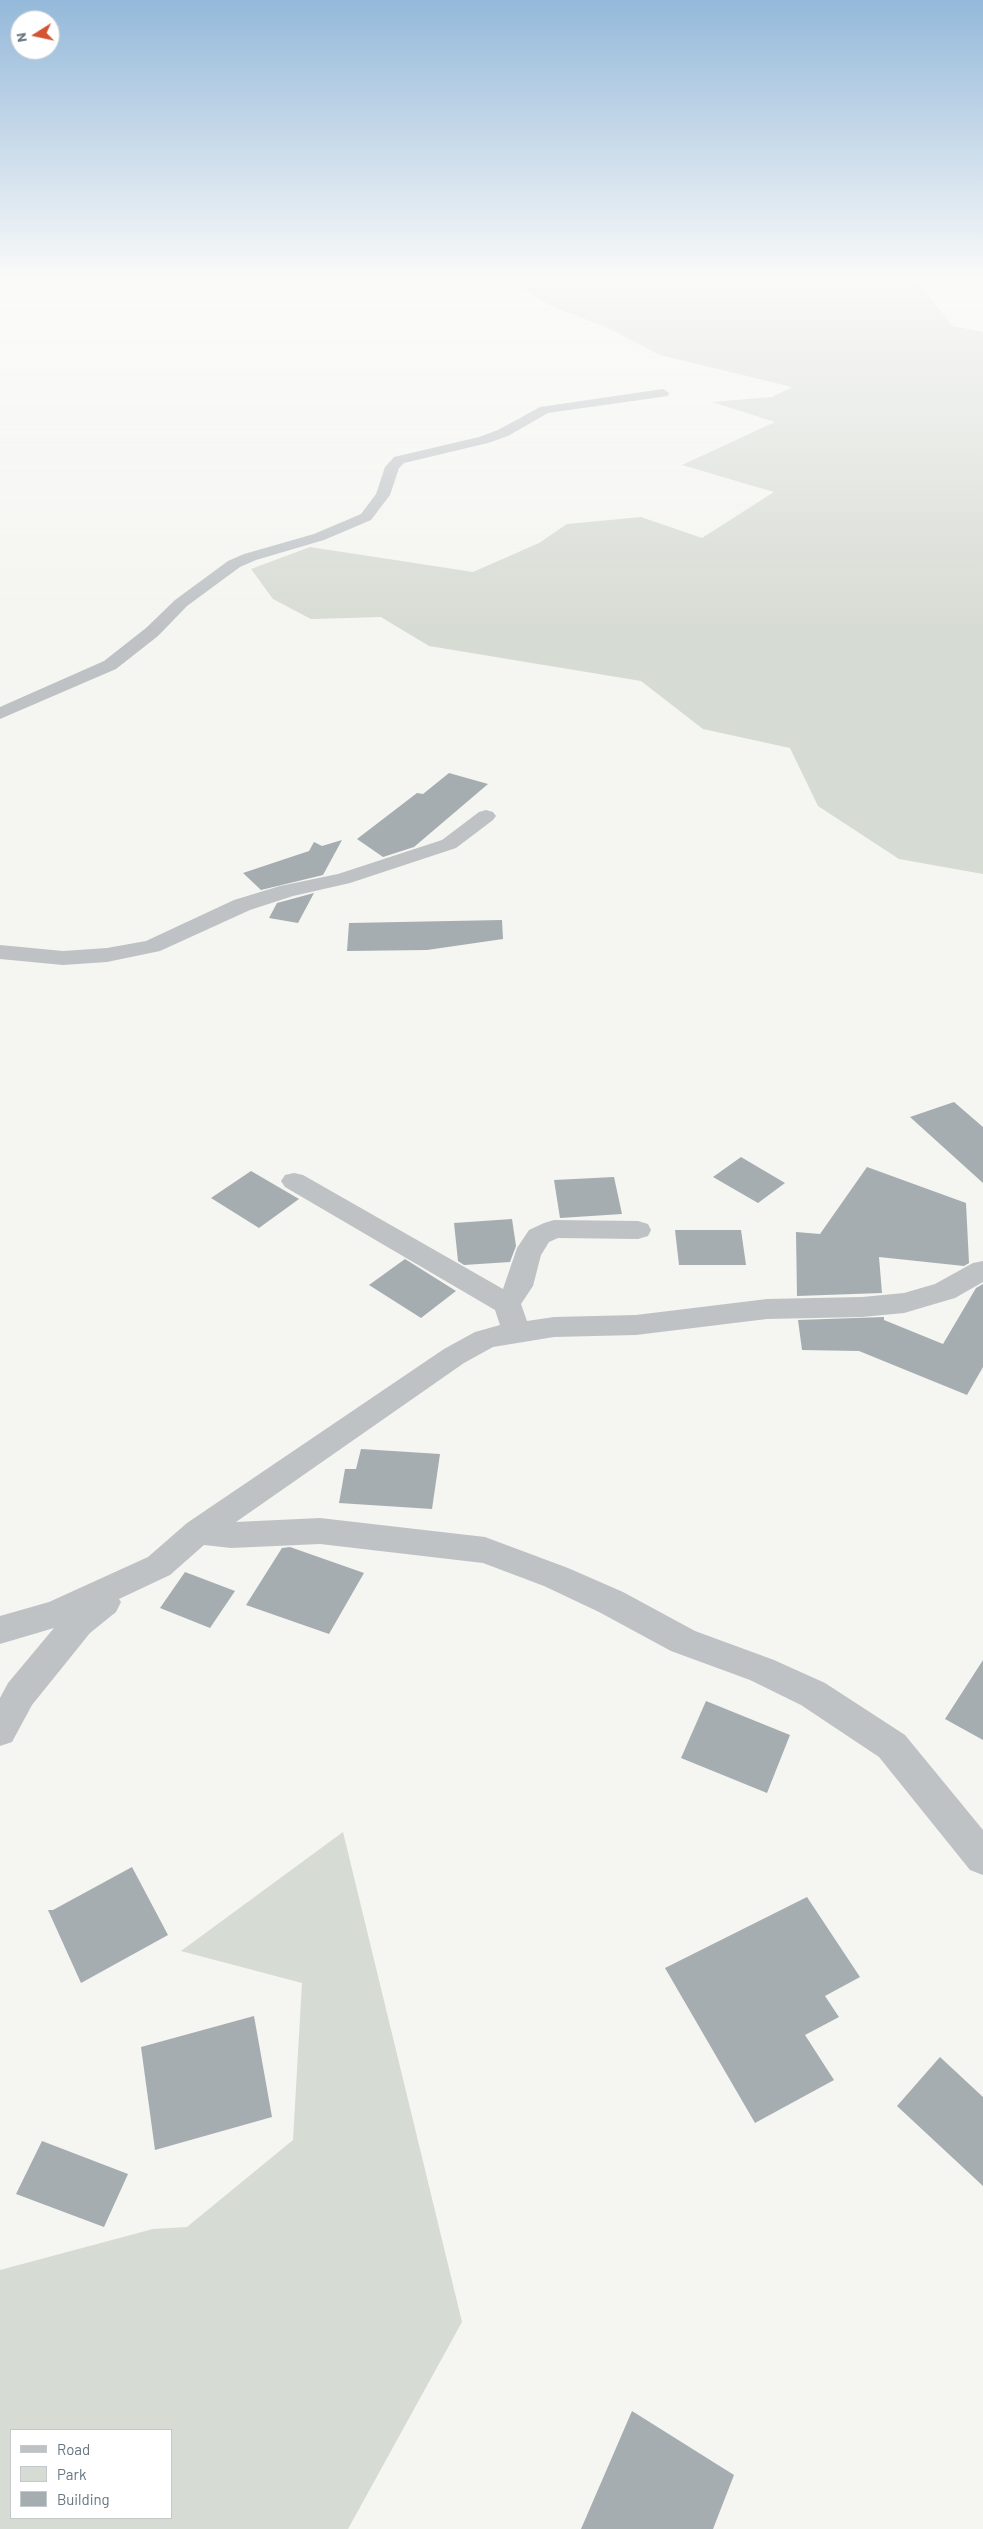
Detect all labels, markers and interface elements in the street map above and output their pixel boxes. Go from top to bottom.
north arrow [10,10,60,60]
text: N [12,31,30,44]
legend [10,2429,172,2519]
text: Road [57,2440,90,2458]
text: Park [57,2465,86,2483]
text: Building [57,2490,110,2508]

